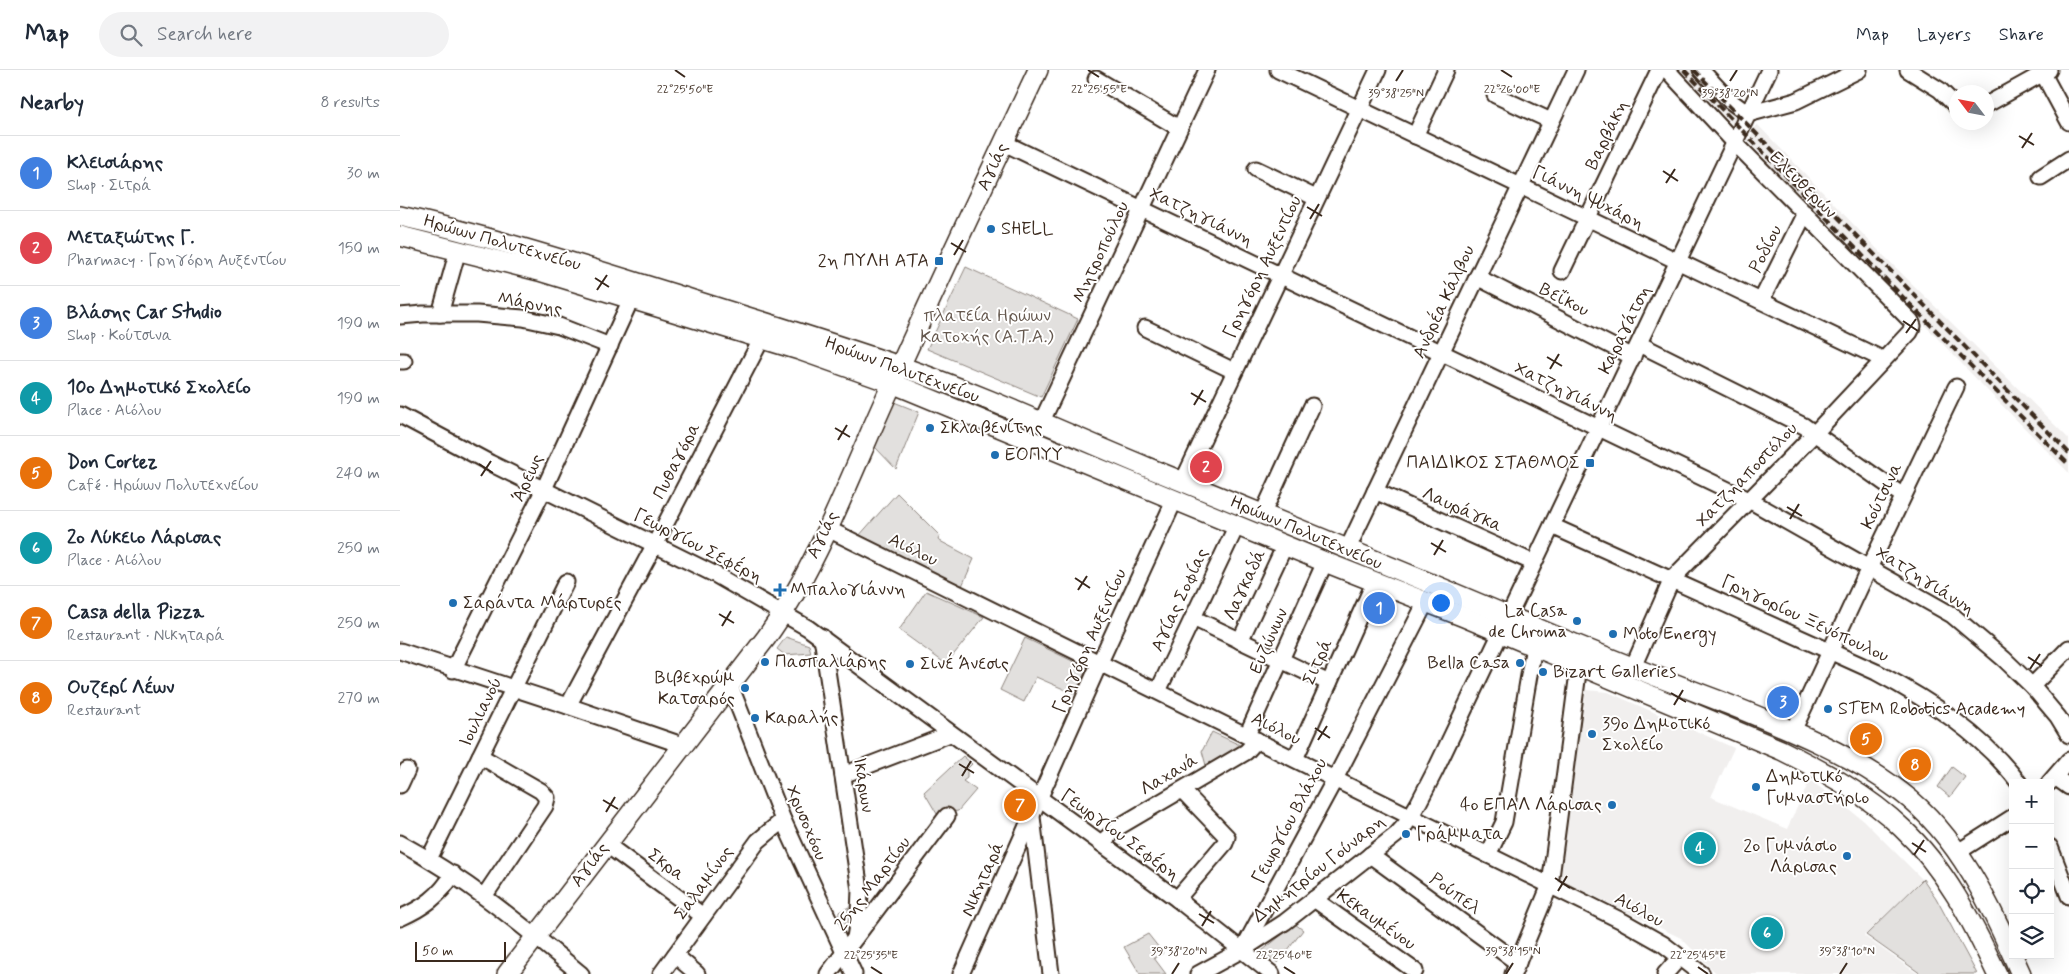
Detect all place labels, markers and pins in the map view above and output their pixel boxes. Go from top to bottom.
place label: SHELL [1001,217,1053,241]
marker: SHELL [985,223,997,235]
place label: 2η ΠΥΛΗ ΑΤΑ [818,249,929,273]
marker: 2η ΠΥΛΗ ΑΤΑ [933,255,945,267]
place label: Σκλαβενίτης [940,416,1043,440]
marker: Σκλαβενίτης [924,422,936,434]
place label: ΕΟΠΥΥ [1005,443,1063,467]
pin: 2 [1190,448,1222,486]
marker: ΕΟΠΥΥ [989,449,1001,461]
place label: ΠΑΙΔΙΚΟΣ ΣΤΑΘΜΟΣ [1406,451,1580,475]
marker: ΠΑΙΔΙΚΟΣ ΣΤΑΘΜΟΣ [1584,457,1596,469]
place label: Μπαλογιάννη [790,578,906,602]
marker: Μπαλογιάννη [774,584,786,596]
pin: 1 [1363,589,1395,627]
place label: Σαράντα Μάρτυρες [463,591,622,615]
marker: Σαράντα Μάρτυρες [447,597,459,609]
place label: La Casa de Chroma [1488,599,1567,644]
marker: La Casa de Chroma [1571,615,1583,627]
place label: Moto Energy [1623,622,1716,647]
marker: Moto Energy [1607,628,1619,640]
place label: Πασπαλιάρης [775,650,887,674]
place label: Σινέ Άνεσις [920,651,1009,676]
place label: Bella Casa [1427,651,1510,675]
marker: Πασπαλιάρης [759,656,771,668]
marker: Bella Casa [1514,657,1526,669]
marker: Σινέ Άνεσις [904,658,916,670]
place label: Bizart Galleries [1553,660,1676,684]
place label: Βιβεχρώμ Κατσαρός [655,666,735,711]
marker: Bizart Galleries [1537,666,1549,678]
marker: Βιβεχρώμ Κατσαρός [739,682,751,694]
pin: 3 [1767,683,1799,721]
place label: STEM Robotics Academy [1838,697,2025,721]
marker: STEM Robotics Academy [1822,703,1834,715]
place label: Καραλής [765,706,838,730]
marker: Καραλής [749,712,761,724]
place label: 39ο Δημοτικό Σχολείο [1602,712,1710,757]
pin: 5 [1850,720,1882,758]
marker: 39ο Δημοτικό Σχολείο [1586,728,1598,740]
pin: 8 [1899,746,1931,784]
place label: Δημοτικό Γυμναστήριο [1766,765,1869,810]
marker: Δημοτικό Γυμναστήριο [1750,781,1762,793]
pin: 7 [1004,786,1036,824]
place label: 4ο ΕΠΑΛ Λάρισας [1460,793,1602,817]
marker: 4ο ΕΠΑΛ Λάρισας [1606,799,1618,811]
place label: Γράμματα [1416,822,1504,846]
marker: Γράμματα [1400,828,1412,840]
pin: 4 [1684,829,1716,867]
place label: 2ο Γυμνάσιο Λάρισας [1743,834,1837,879]
marker: 2ο Γυμνάσιο Λάρισας [1841,850,1853,862]
pin: 6 [1751,914,1783,952]

